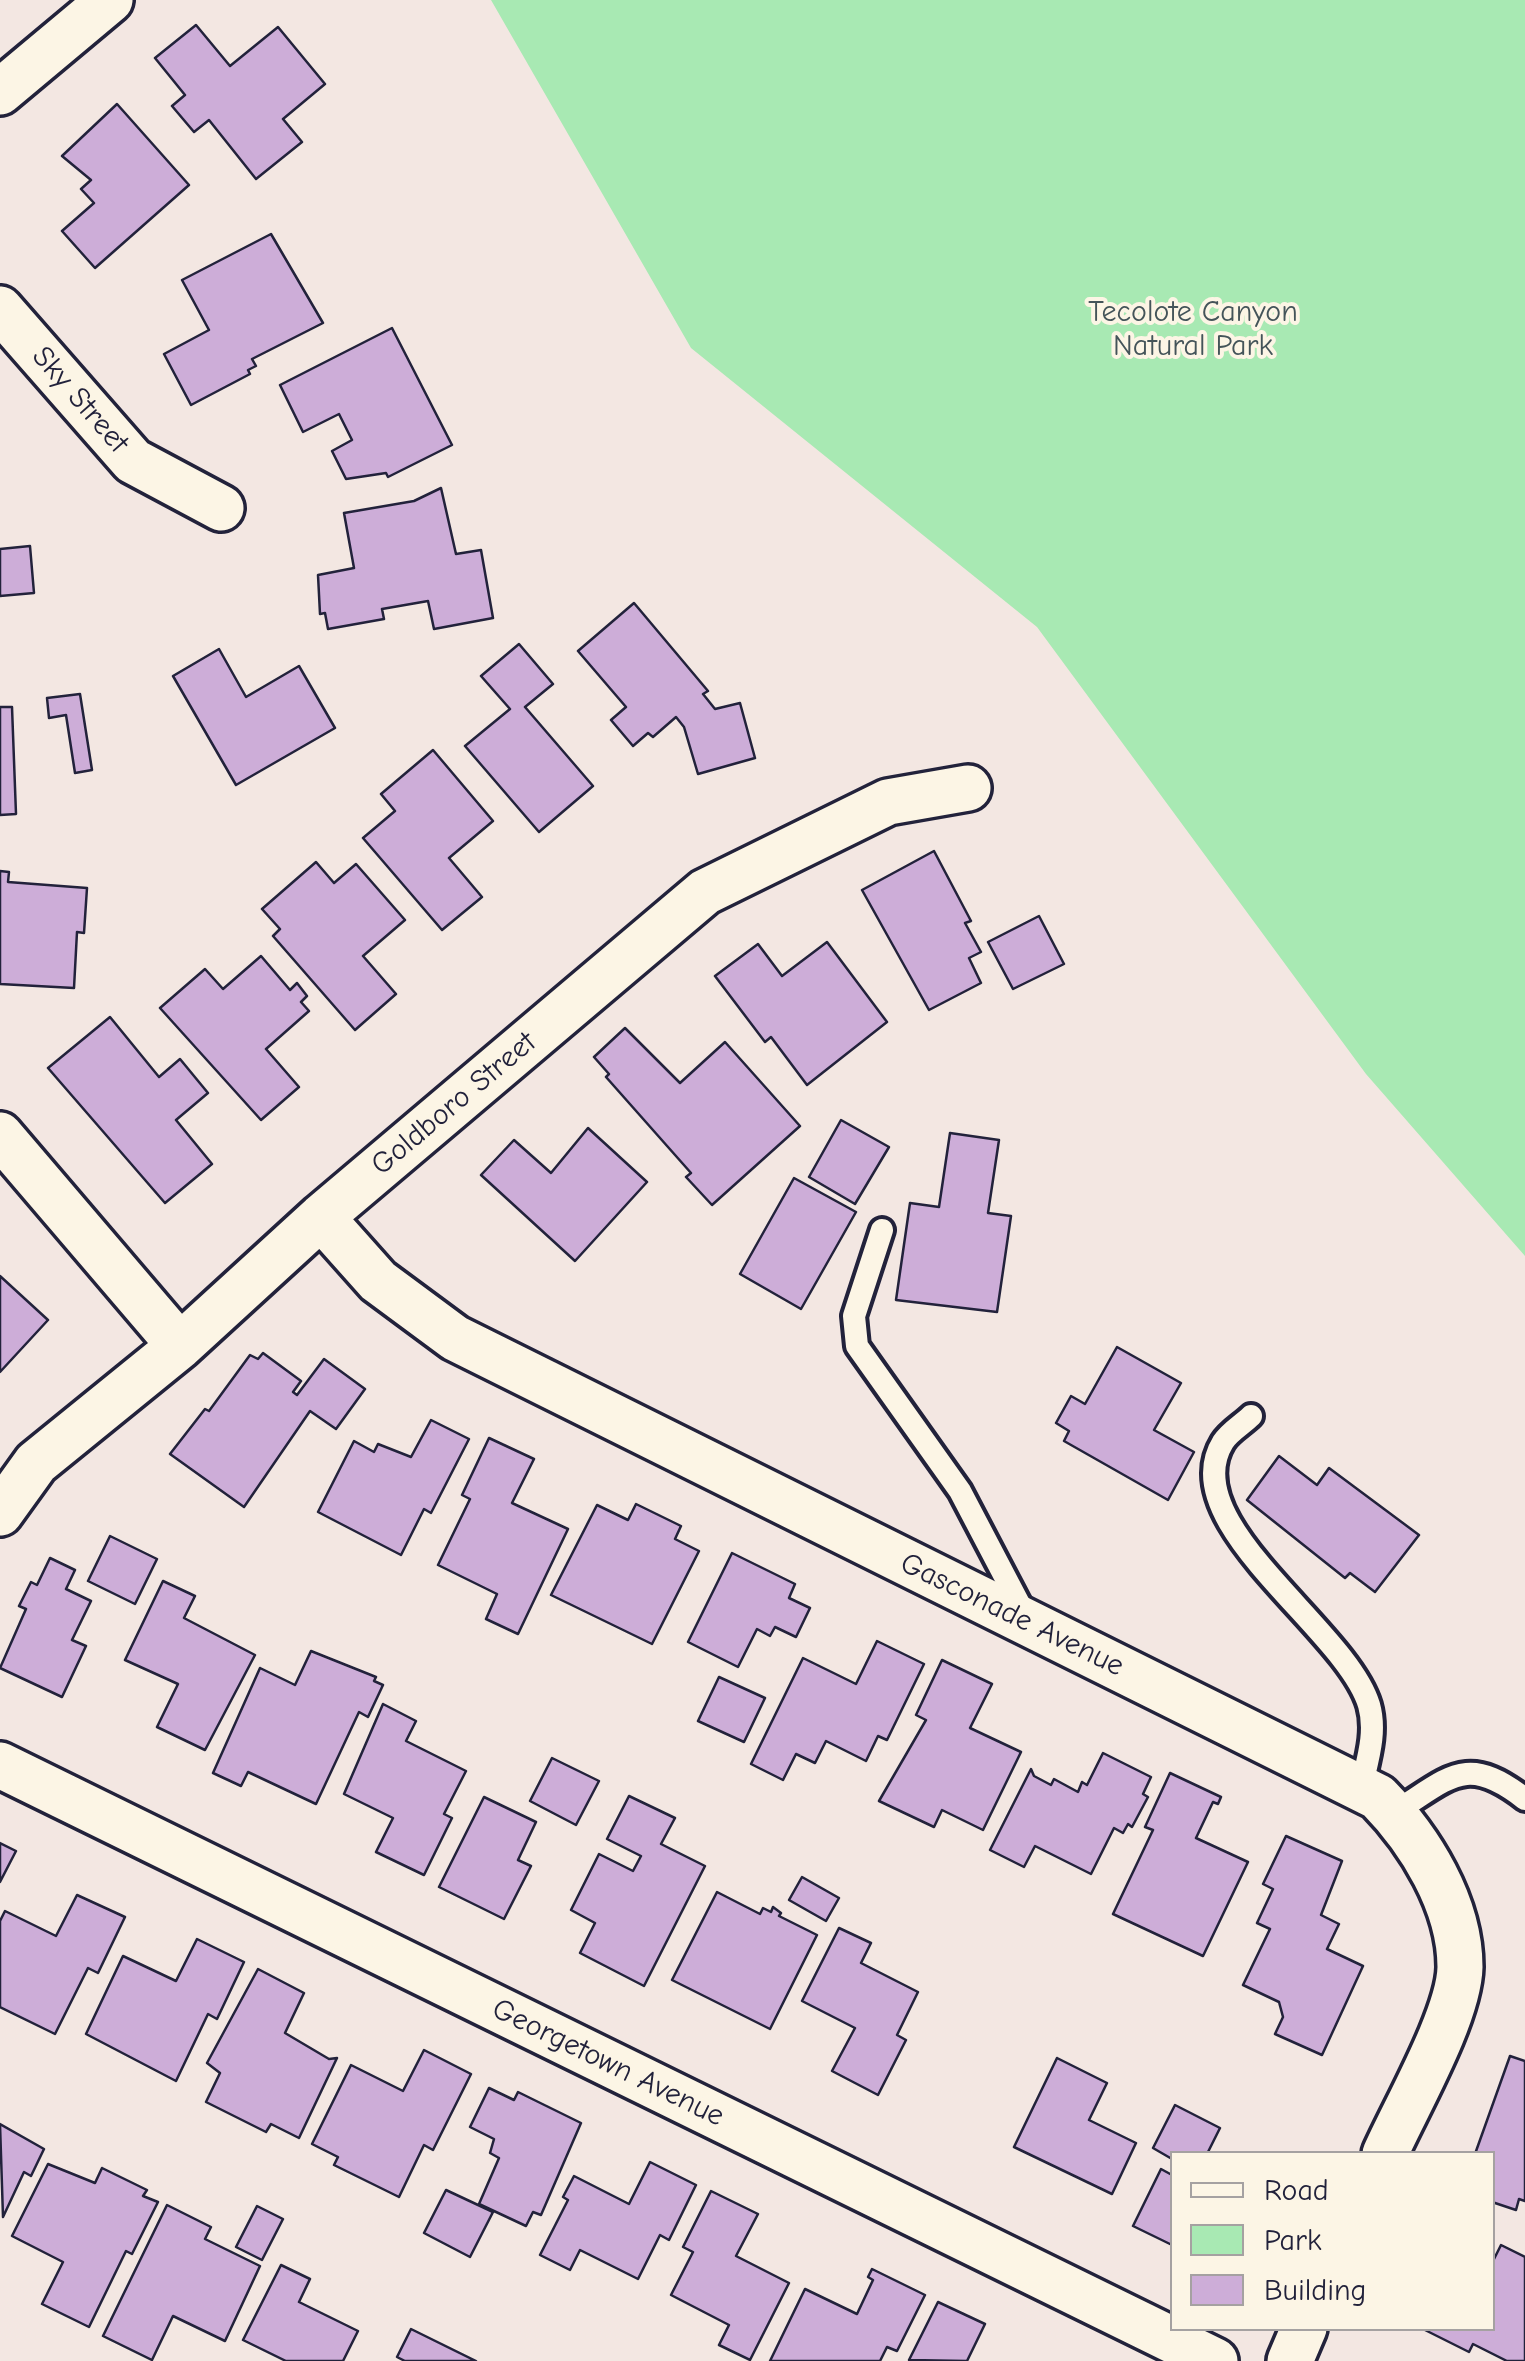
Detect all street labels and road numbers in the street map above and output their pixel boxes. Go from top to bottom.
street label: Sky Street [24,339,136,461]
street label: Goldboro Street [364,1025,544,1183]
street label: Gasconade Avenue [894,1545,1130,1685]
street label: Georgetown Avenue [486,1991,730,2135]

